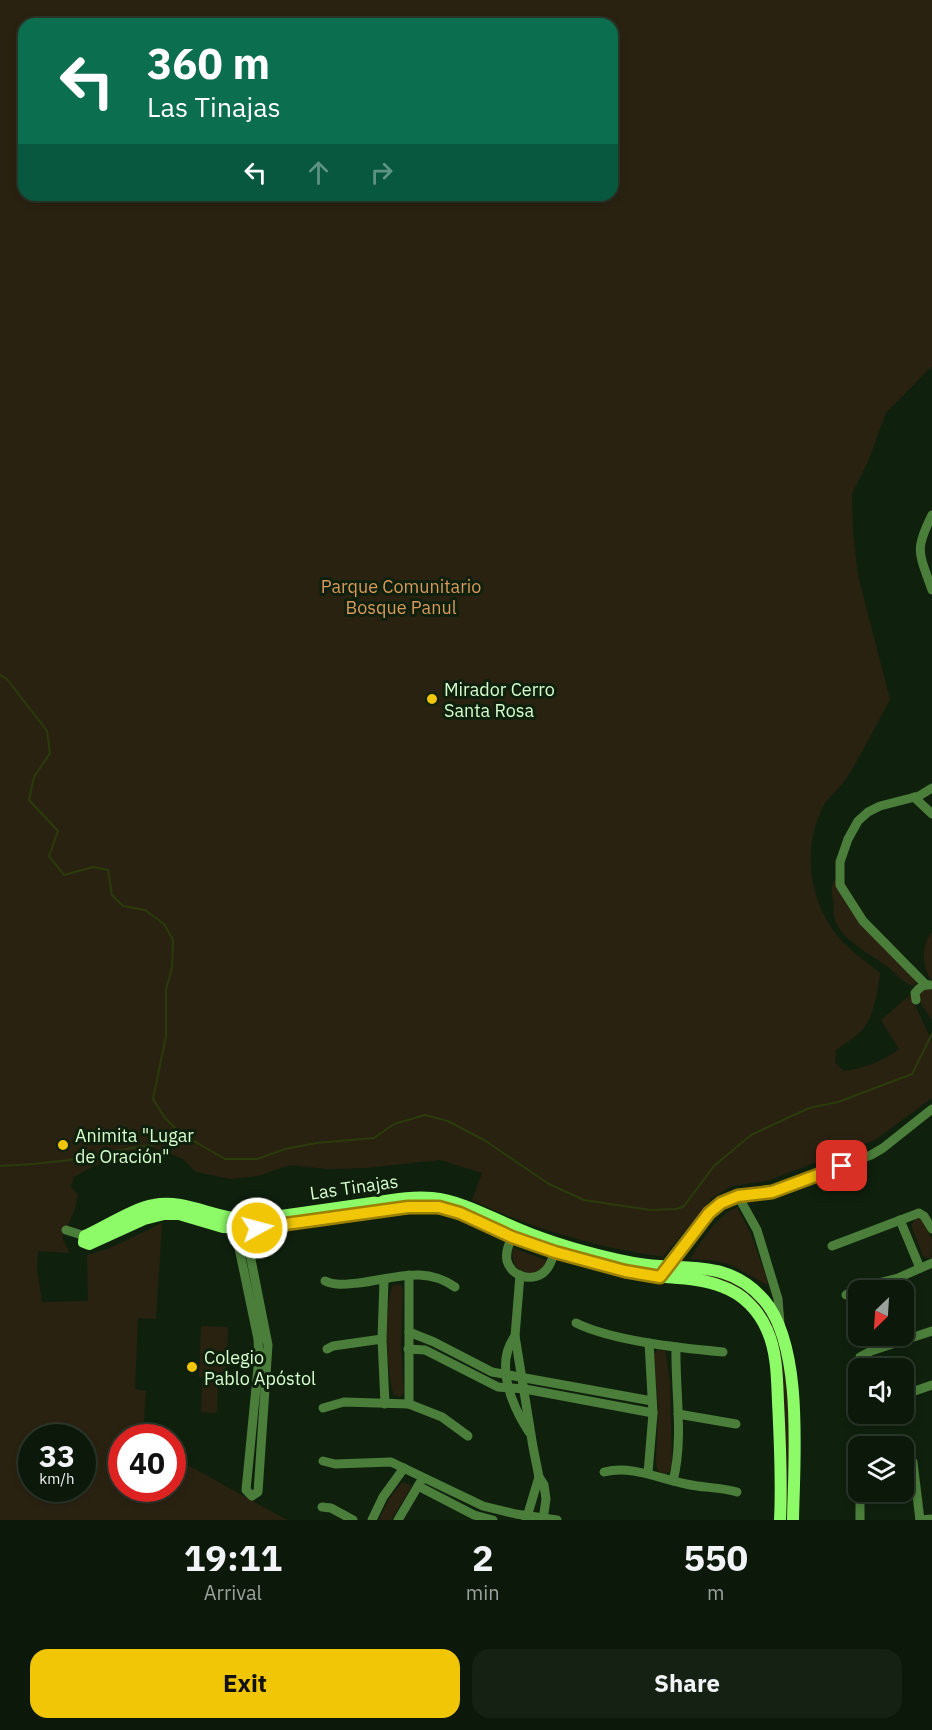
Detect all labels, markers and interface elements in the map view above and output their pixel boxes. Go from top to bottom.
text: 360 m [147,36,270,91]
icon: left [48,42,126,120]
text: Las Tinajas [147,89,281,124]
icon: left [239,156,272,189]
icon: ahead [302,156,335,189]
icon: right [365,156,398,189]
park label: Parque Comunitario Bosque Panul [321,575,481,619]
place label: Mirador Cerro Santa Rosa [444,678,555,722]
marker: Mirador Cerro Santa Rosa [425,692,439,706]
place label: Animita "Lugar de Oración" [75,1124,194,1168]
marker: Animita "Lugar de Oración" [56,1138,70,1152]
pin [816,1140,867,1191]
icon: arrive [825,1149,858,1182]
street label: Las Tinajas [308,1169,400,1205]
position arrow [225,1196,289,1260]
north arrow [848,1280,914,1346]
map controls [848,1280,914,1502]
place label: Colegio Pablo Apóstol [204,1346,316,1390]
button: sound [848,1358,914,1424]
marker: Colegio Pablo Apóstol [185,1360,199,1374]
speed limit sign: 40 [108,1424,186,1502]
text: 33 [39,1436,75,1475]
button: layers [848,1436,914,1502]
text: km/h [39,1469,75,1488]
text: 19:11 [184,1534,282,1581]
text: 2 [472,1534,494,1581]
text: 550 [683,1534,748,1581]
text: Arrival [204,1579,262,1606]
text: min [466,1579,500,1606]
text: m [707,1579,725,1606]
button: Exit [30,1649,460,1718]
button: Share [472,1649,902,1718]

